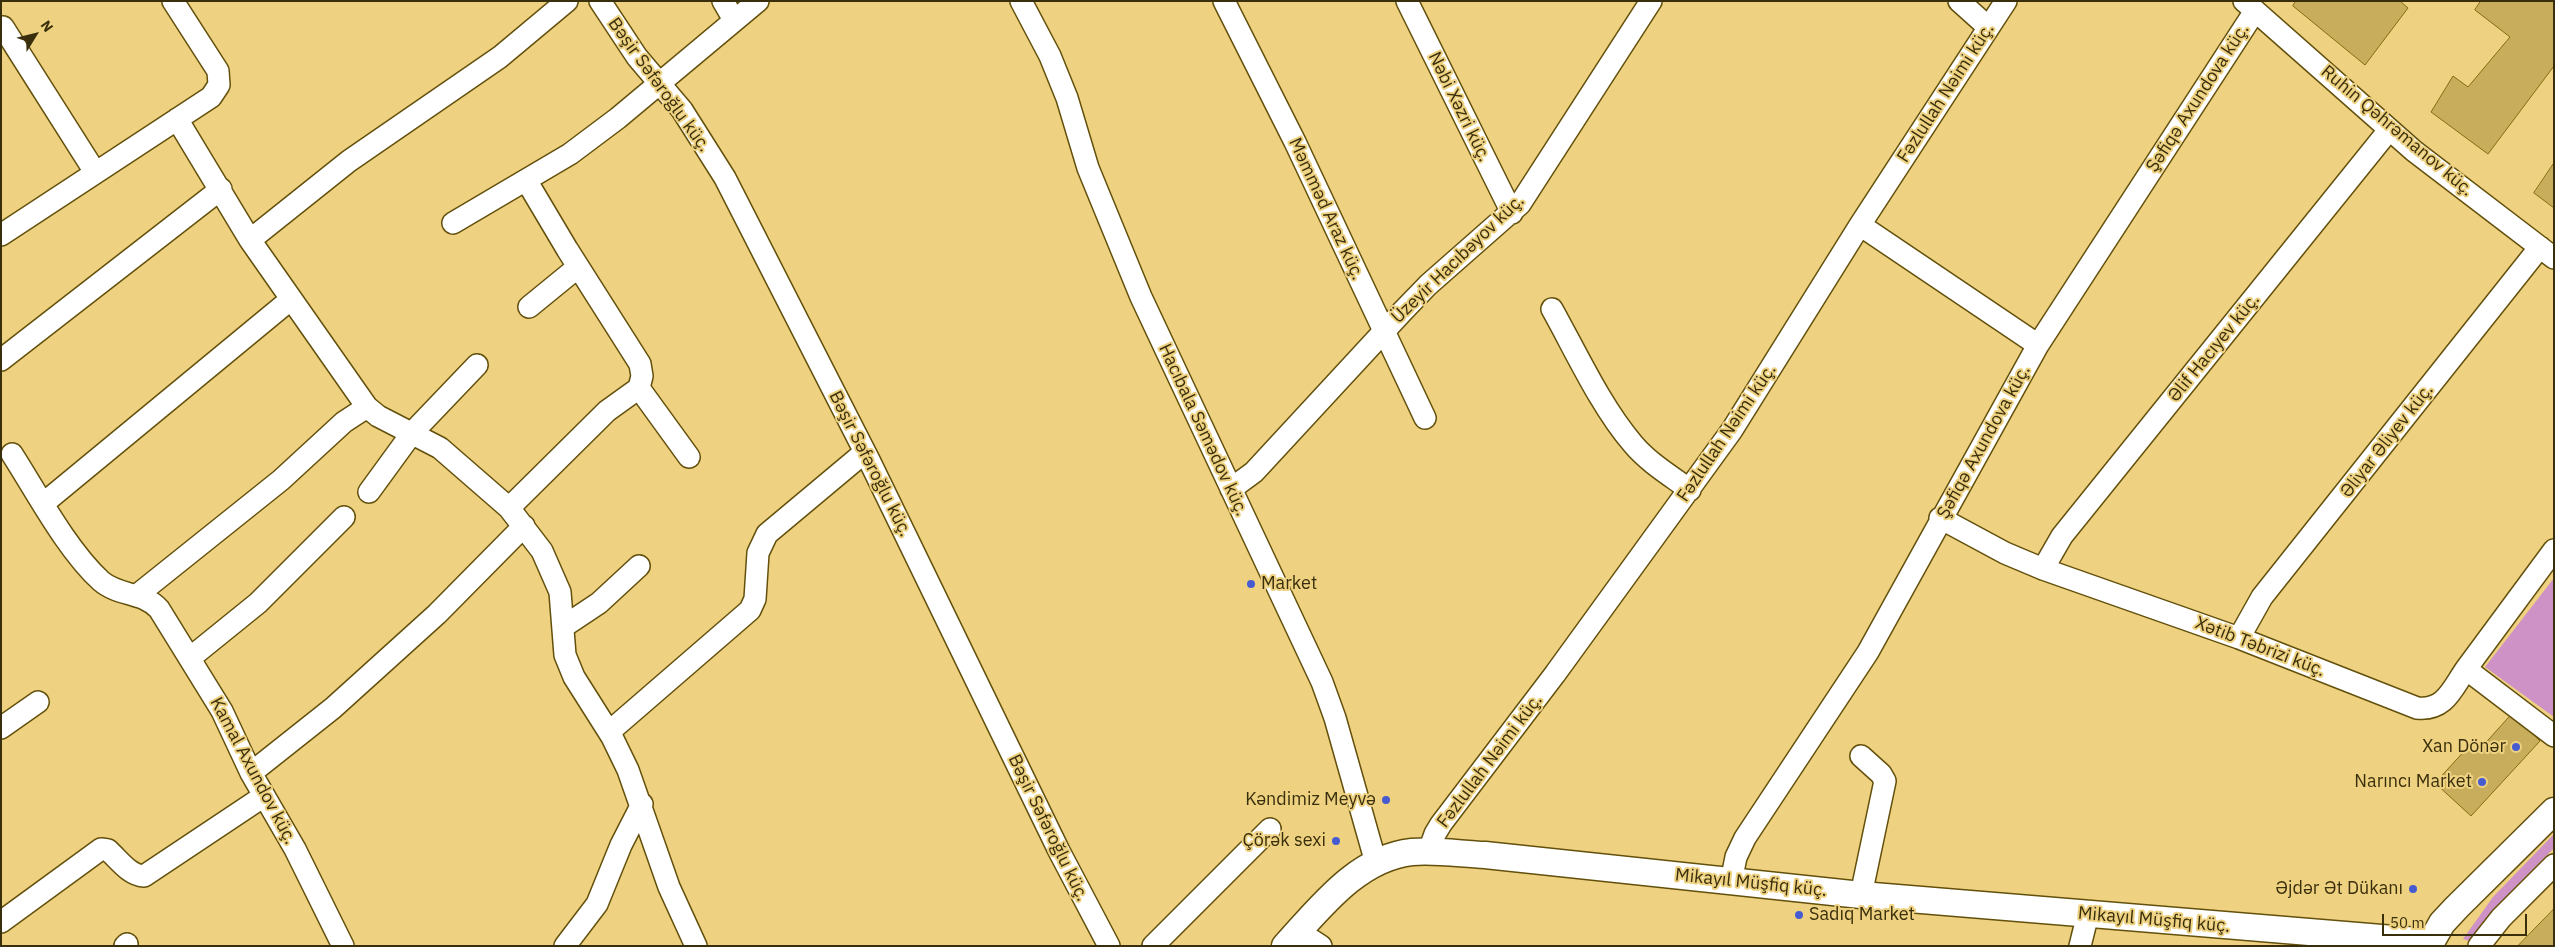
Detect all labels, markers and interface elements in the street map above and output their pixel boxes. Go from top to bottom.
north arrow [10,10,60,60]
street label: Bəşir Səfəroğlu küç. [603,14,715,156]
text: N [37,17,57,36]
street label: Fəzlullah Nəimi küç. [1893,19,1999,167]
street label: Şəfiqə Axundova küç. [2142,20,2254,176]
street label: Nəbi Xəzri küç. [1423,49,1495,165]
street label: Ruhin Qəhrəmanov küç. [2316,61,2478,201]
street label: Məmməd Araz küç. [1284,135,1368,283]
street label: Üzeyir Hacıbəyov küç. [1387,190,1529,328]
street label: Əlif Hacıyev küç. [2164,289,2264,407]
street label: Hacıbala Səmədov küç. [1154,340,1252,520]
street label: Fəzlullah Nəimi küç. [1673,360,1781,506]
street label: Şəfiqə Axundova küç. [1933,361,2035,523]
street label: Əliyar Əliyev küç. [2336,380,2438,502]
street label: Bəşir Səfəroğlu küç. [824,388,916,540]
place label: Market [1261,573,1317,595]
marker: Market [1245,578,1257,590]
street label: Xətib Təbrizi küç. [2192,612,2328,682]
street label: Fəzlullah Nəimi küç. [1433,690,1547,832]
street label: Kamal Axundov küç. [205,694,301,848]
place label: Xan Dönər [2422,736,2506,758]
marker: Xan Dönər [2510,741,2522,753]
street label: Bəşir Səfəroğlu küç. [1003,751,1093,905]
place label: Narıncı Market [2354,771,2472,793]
marker: Narıncı Market [2476,776,2488,788]
place label: Kəndimiz Meyvə [1245,789,1376,811]
marker: Kəndimiz Meyvə [1380,794,1392,806]
place label: Çörək sexi [1243,830,1326,852]
marker: Çörək sexi [1330,835,1342,847]
street label: Mikayıl Müşfiq küç. [1674,864,1828,902]
place label: Əjdər Ət Dükanı [2275,878,2403,900]
marker: Əjdər Ət Dükanı [2407,883,2419,895]
street label: Mikayıl Müşfiq küç. [2077,903,2231,937]
place label: Sadıq Market [1809,904,1915,926]
scale bar [2385,904,2530,936]
marker: Sadıq Market [1793,909,1805,921]
text: 50 m [2390,913,2425,932]

